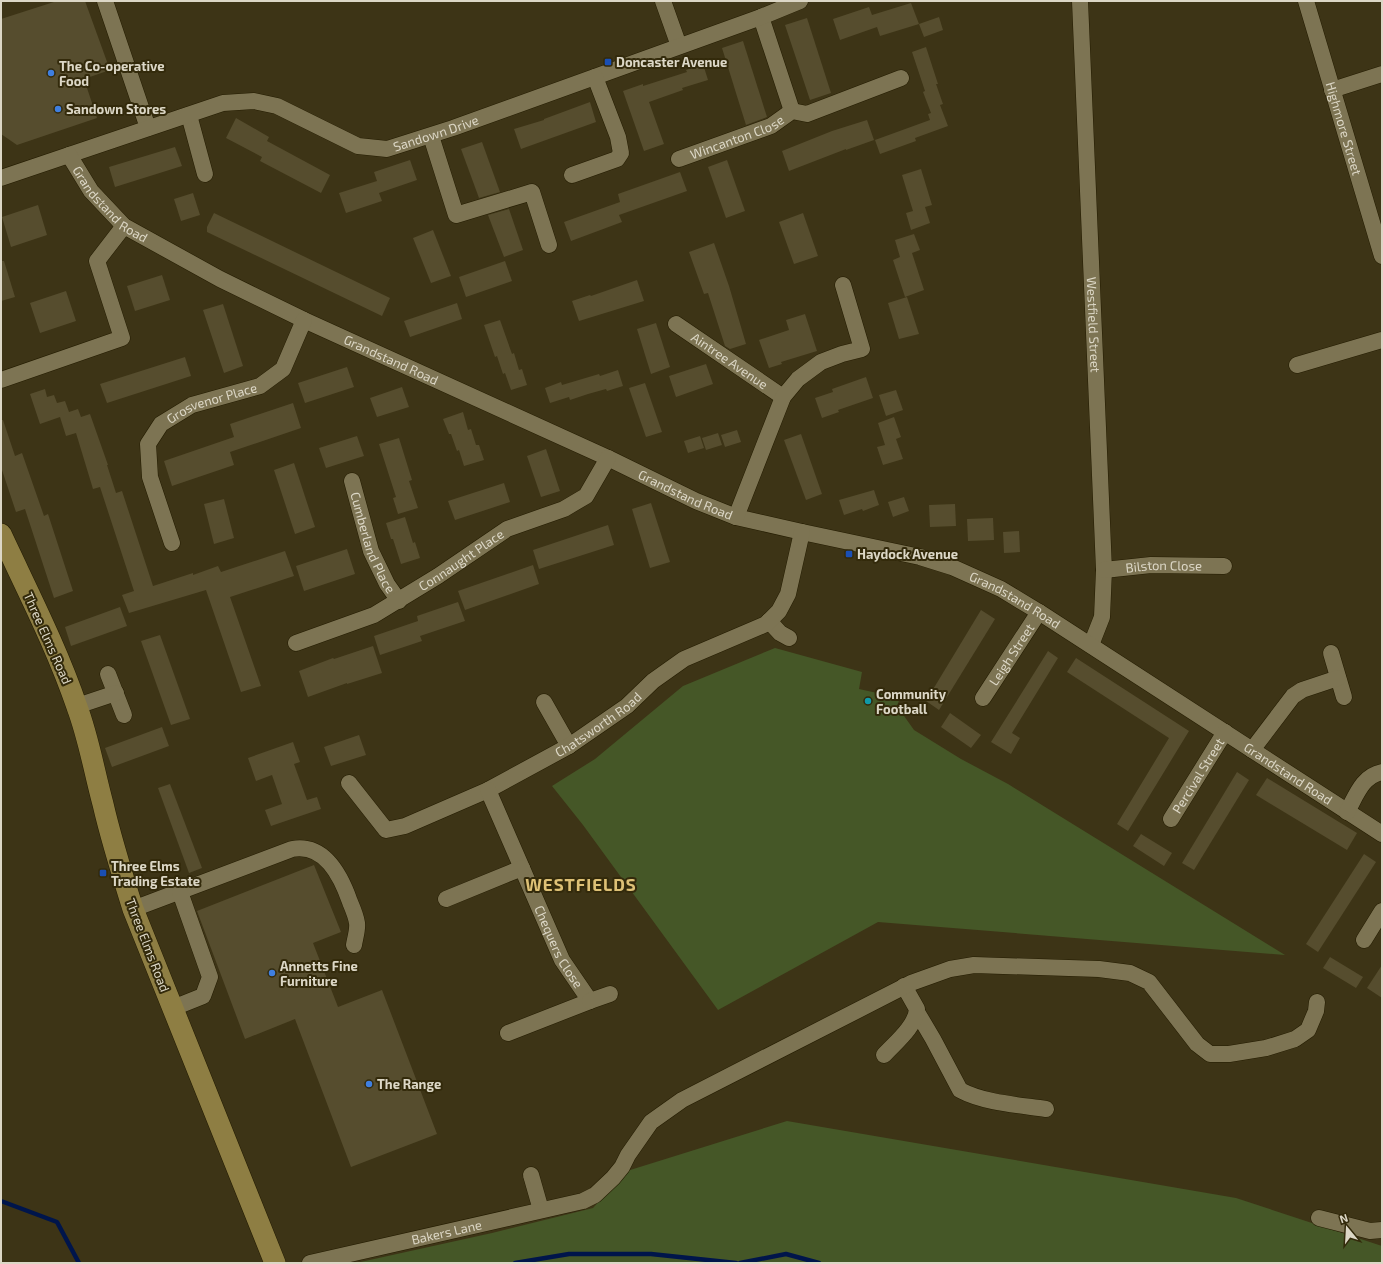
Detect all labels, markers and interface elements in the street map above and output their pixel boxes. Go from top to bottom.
place label: Doncaster Avenue [616,54,727,70]
marker: Doncaster Avenue [603,57,613,67]
place label: The Co-operative Food [59,58,165,89]
marker: The Co-operative Food [46,68,56,78]
street label: Highmore Street [1323,80,1365,177]
place label: Sandown Stores [66,101,166,117]
marker: Sandown Stores [53,104,63,114]
street label: Sandown Drive [391,111,481,155]
street label: Wincanton Close [688,111,787,162]
street label: Grandstand Road [70,163,151,246]
street label: Westfield Street [1084,276,1104,373]
street label: Aintree Avenue [688,329,771,392]
street label: Grandstand Road [341,331,441,388]
street label: Grosvenor Place [163,379,259,427]
street label: Grandstand Road [636,466,735,523]
street label: Cumberland Place [347,490,399,596]
street label: Connaught Place [416,526,507,594]
place label: Haydock Avenue [857,546,958,562]
marker: Haydock Avenue [844,549,854,559]
street label: Bilston Close [1125,557,1202,576]
street label: Grandstand Road [967,568,1064,632]
street label: Three Elms Road [21,590,75,686]
street label: Leigh Street [985,620,1037,688]
place label: Community Football [876,686,947,717]
street label: Chatsworth Road [552,689,645,760]
marker: Community Football [863,696,873,706]
street label: Percival Street [1168,735,1227,816]
street label: Grandstand Road [1241,739,1336,808]
place label: Three Elms Trading Estate [111,858,200,889]
marker: Three Elms Trading Estate [98,868,108,878]
district label: WESTFIELDS [525,874,637,894]
street label: Three Elms Road [123,896,173,994]
street label: Chequers Close [531,903,587,991]
place label: Annetts Fine Furniture [280,958,358,989]
marker: Annetts Fine Furniture [267,968,277,978]
place label: The Range [377,1076,441,1092]
marker: The Range [364,1079,374,1089]
north arrow [1327,1208,1367,1248]
text: N [1338,1211,1350,1225]
street label: Bakers Lane [410,1216,483,1248]

